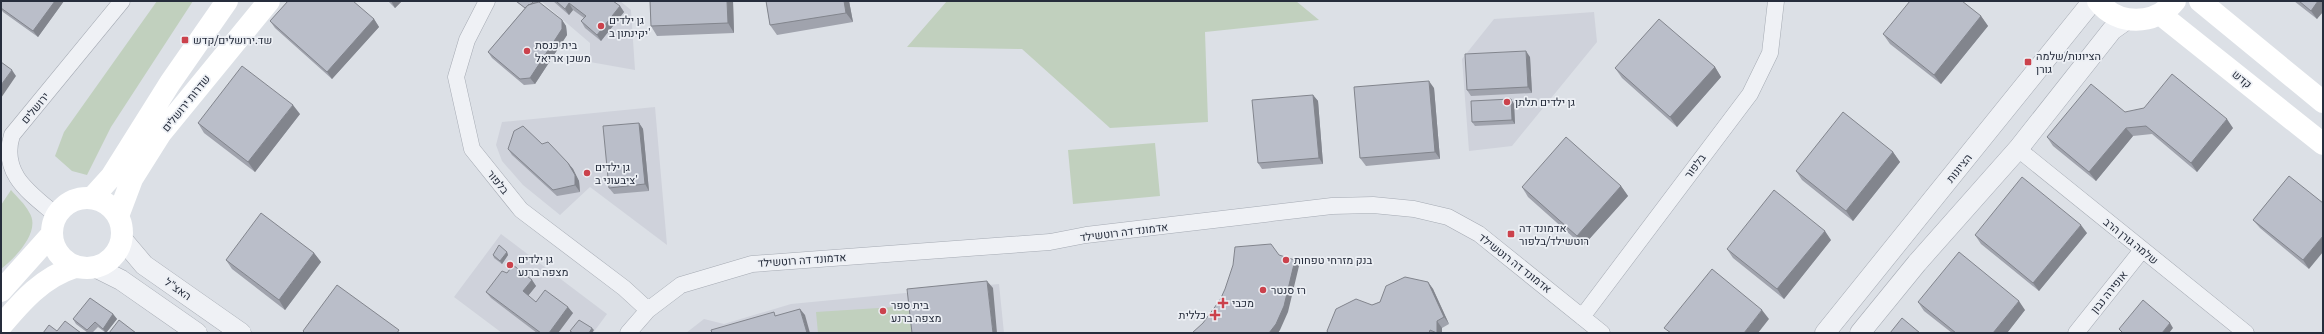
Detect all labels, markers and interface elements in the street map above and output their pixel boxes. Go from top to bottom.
place label: גן ילדים יקינתון ב' [609,14,651,39]
marker: גן ילדים יקינתון ב' [596,21,606,31]
place label: שד.ירושלים/קדש [193,34,272,46]
marker: שד.ירושלים/קדש [180,35,190,45]
place label: בית כנסת משכן אריאל [535,39,591,64]
marker: בית כנסת משכן אריאל [522,46,532,56]
place label: הציונות/שלמה גורן [2036,50,2101,75]
marker: הציונות/שלמה גורן [2023,57,2033,67]
street label: קדש [2230,68,2254,90]
street label: שדרות ירושלים [160,72,212,134]
street label: ירושלים [19,90,51,126]
place label: גן ילדים תלתן [1515,96,1575,108]
marker: גן ילדים תלתן [1502,97,1512,107]
street label: בלפור [1682,151,1708,180]
street label: הציונות [1944,151,1974,185]
place label: גן ילדים ציבעוני ב' [595,161,638,186]
street label: בלפור [485,168,511,196]
marker: גן ילדים ציבעוני ב' [582,168,592,178]
street label: שלמה גורן הרב [2101,215,2161,267]
street label: אדמונד דה רוטשילד [1079,221,1169,243]
place label: אדמונד דה רוטשילד/בלפור [1519,222,1589,247]
marker: אדמונד דה רוטשילד/בלפור [1506,229,1516,239]
street label: אדמונד דה רוטשילד [1476,231,1554,295]
street label: אדמונד דה רוטשילד [757,251,847,269]
place label: גן ילדים מצפה ברנע [518,253,568,278]
place label: בנק מזרחי טפחות [1294,254,1373,266]
marker: בנק מזרחי טפחות [1281,255,1291,265]
marker: גן ילדים מצפה ברנע [505,260,515,270]
street label: אופירה נבון [2088,268,2130,316]
street label: האצ"ל [162,276,194,302]
place label: רז סנטר [1271,284,1306,296]
marker: רז סנטר [1258,285,1268,295]
marker: מכבי [1217,297,1229,309]
place label: מכבי [1232,297,1254,309]
place label: בית ספר מצפה ברנע [891,299,941,324]
marker: בית ספר מצפה ברנע [878,306,888,316]
place label: כללית [1179,309,1206,321]
marker: כללית [1209,309,1221,321]

